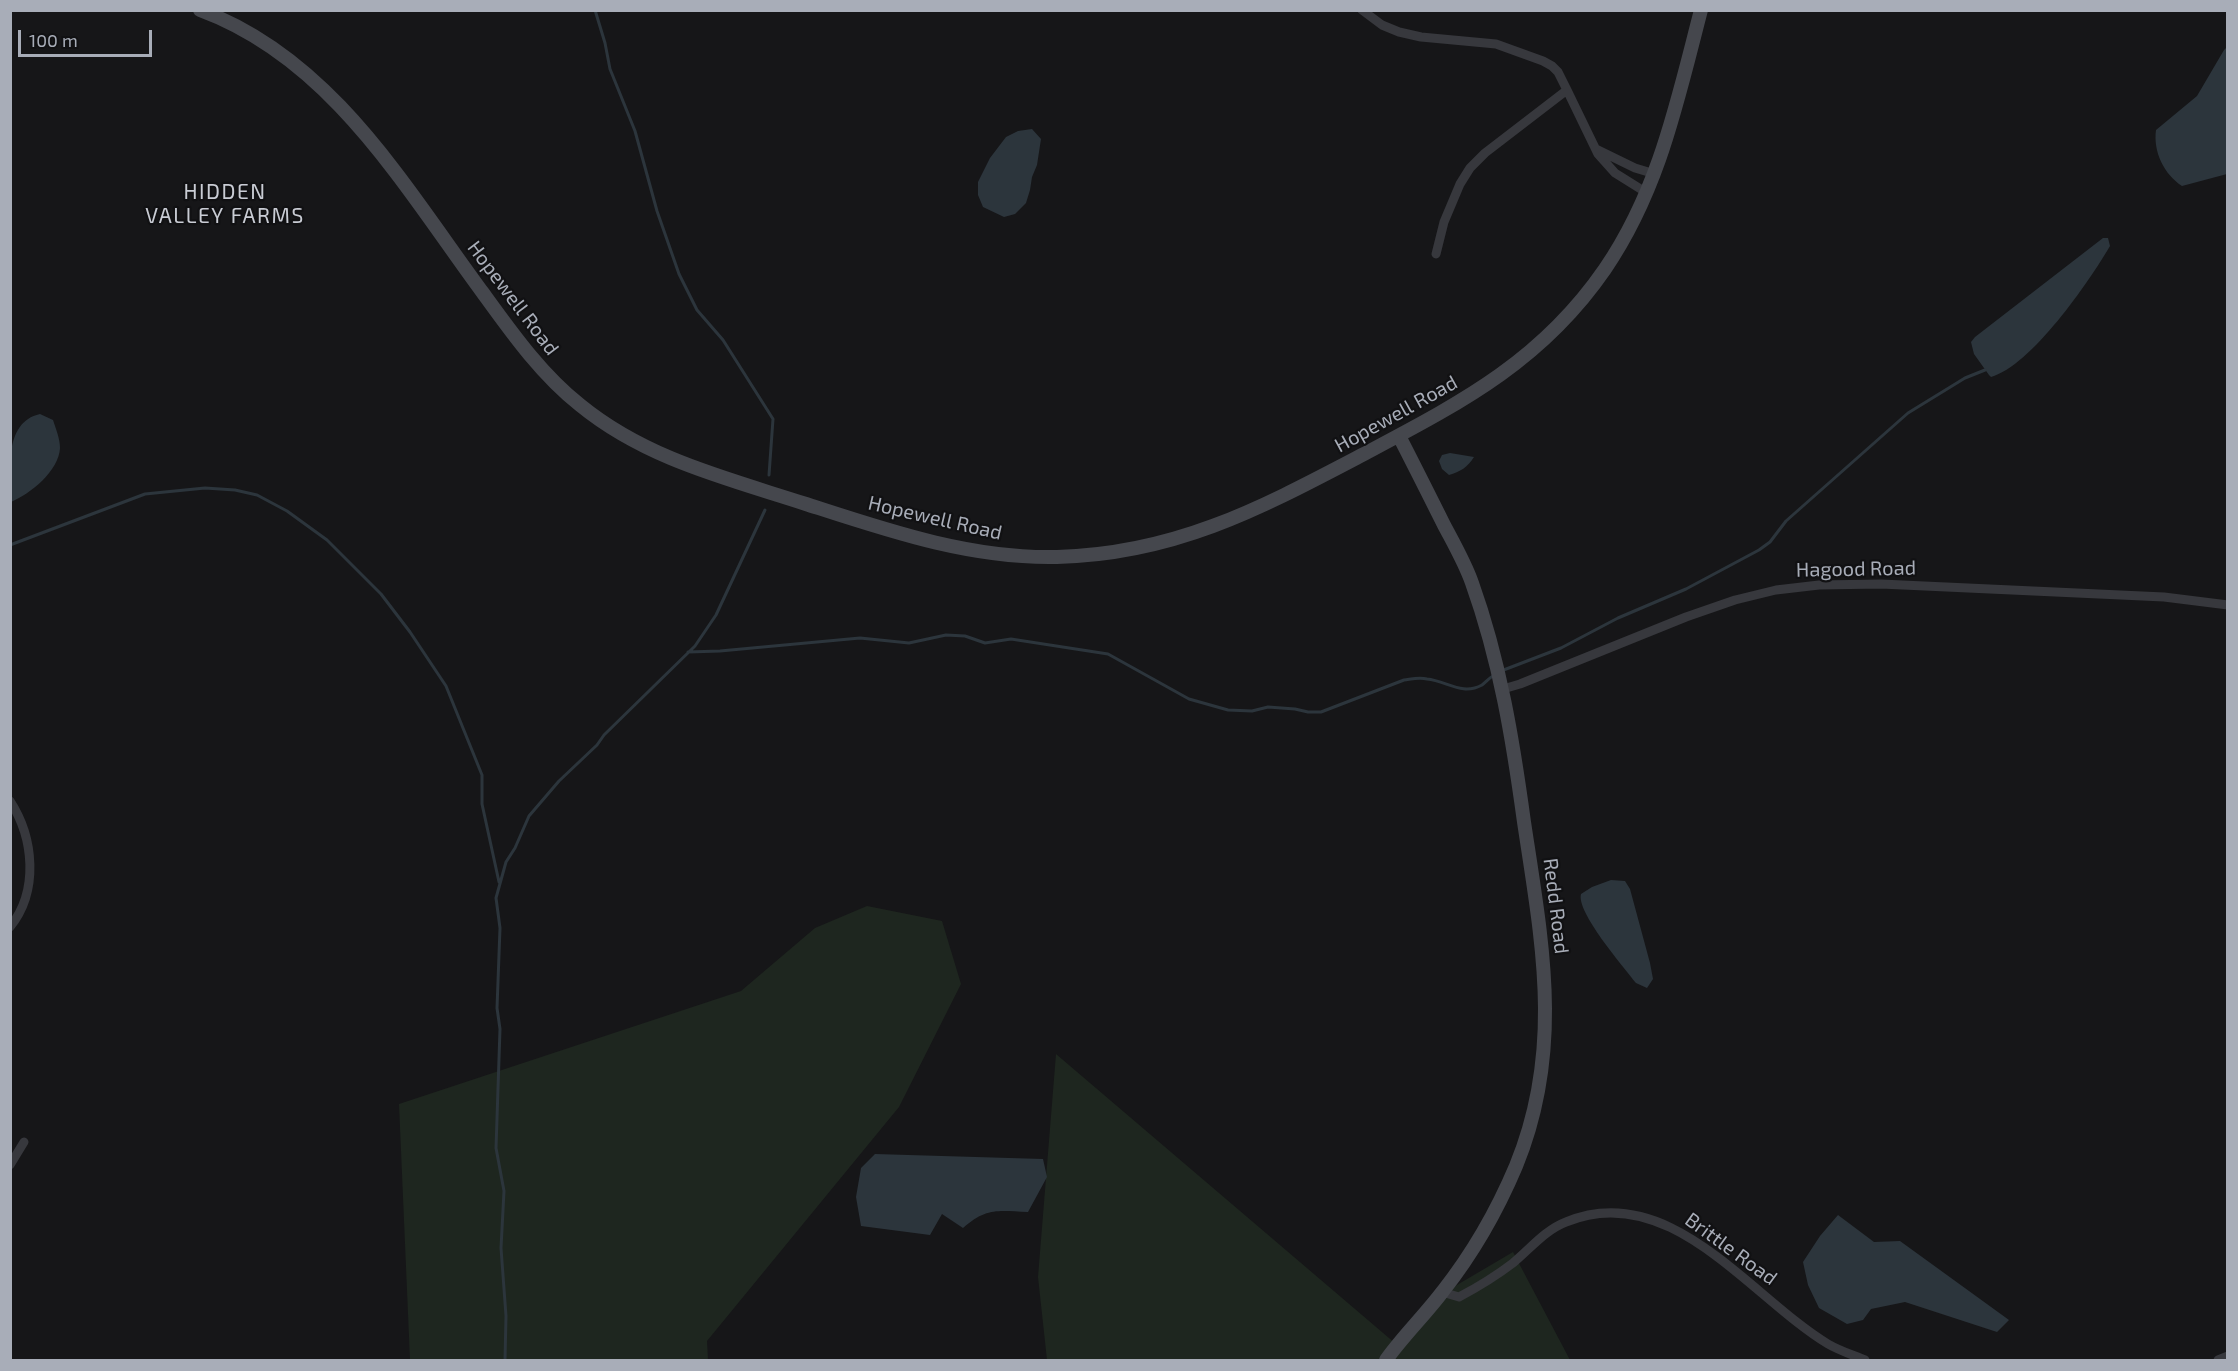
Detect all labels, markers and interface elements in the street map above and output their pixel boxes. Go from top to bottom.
scale bar [21,18,154,56]
text: 100 m [29,29,78,51]
district label: HIDDEN VALLEY FARMS [145,179,305,229]
street label: Hopewell Road [462,236,564,360]
street label: Hopewell Road [1330,370,1462,458]
street label: Hopewell Road [866,491,1004,545]
street label: Hagood Road [1796,556,1916,582]
street label: Redd Road [1538,857,1574,955]
street label: Brittle Road [1680,1208,1782,1290]

